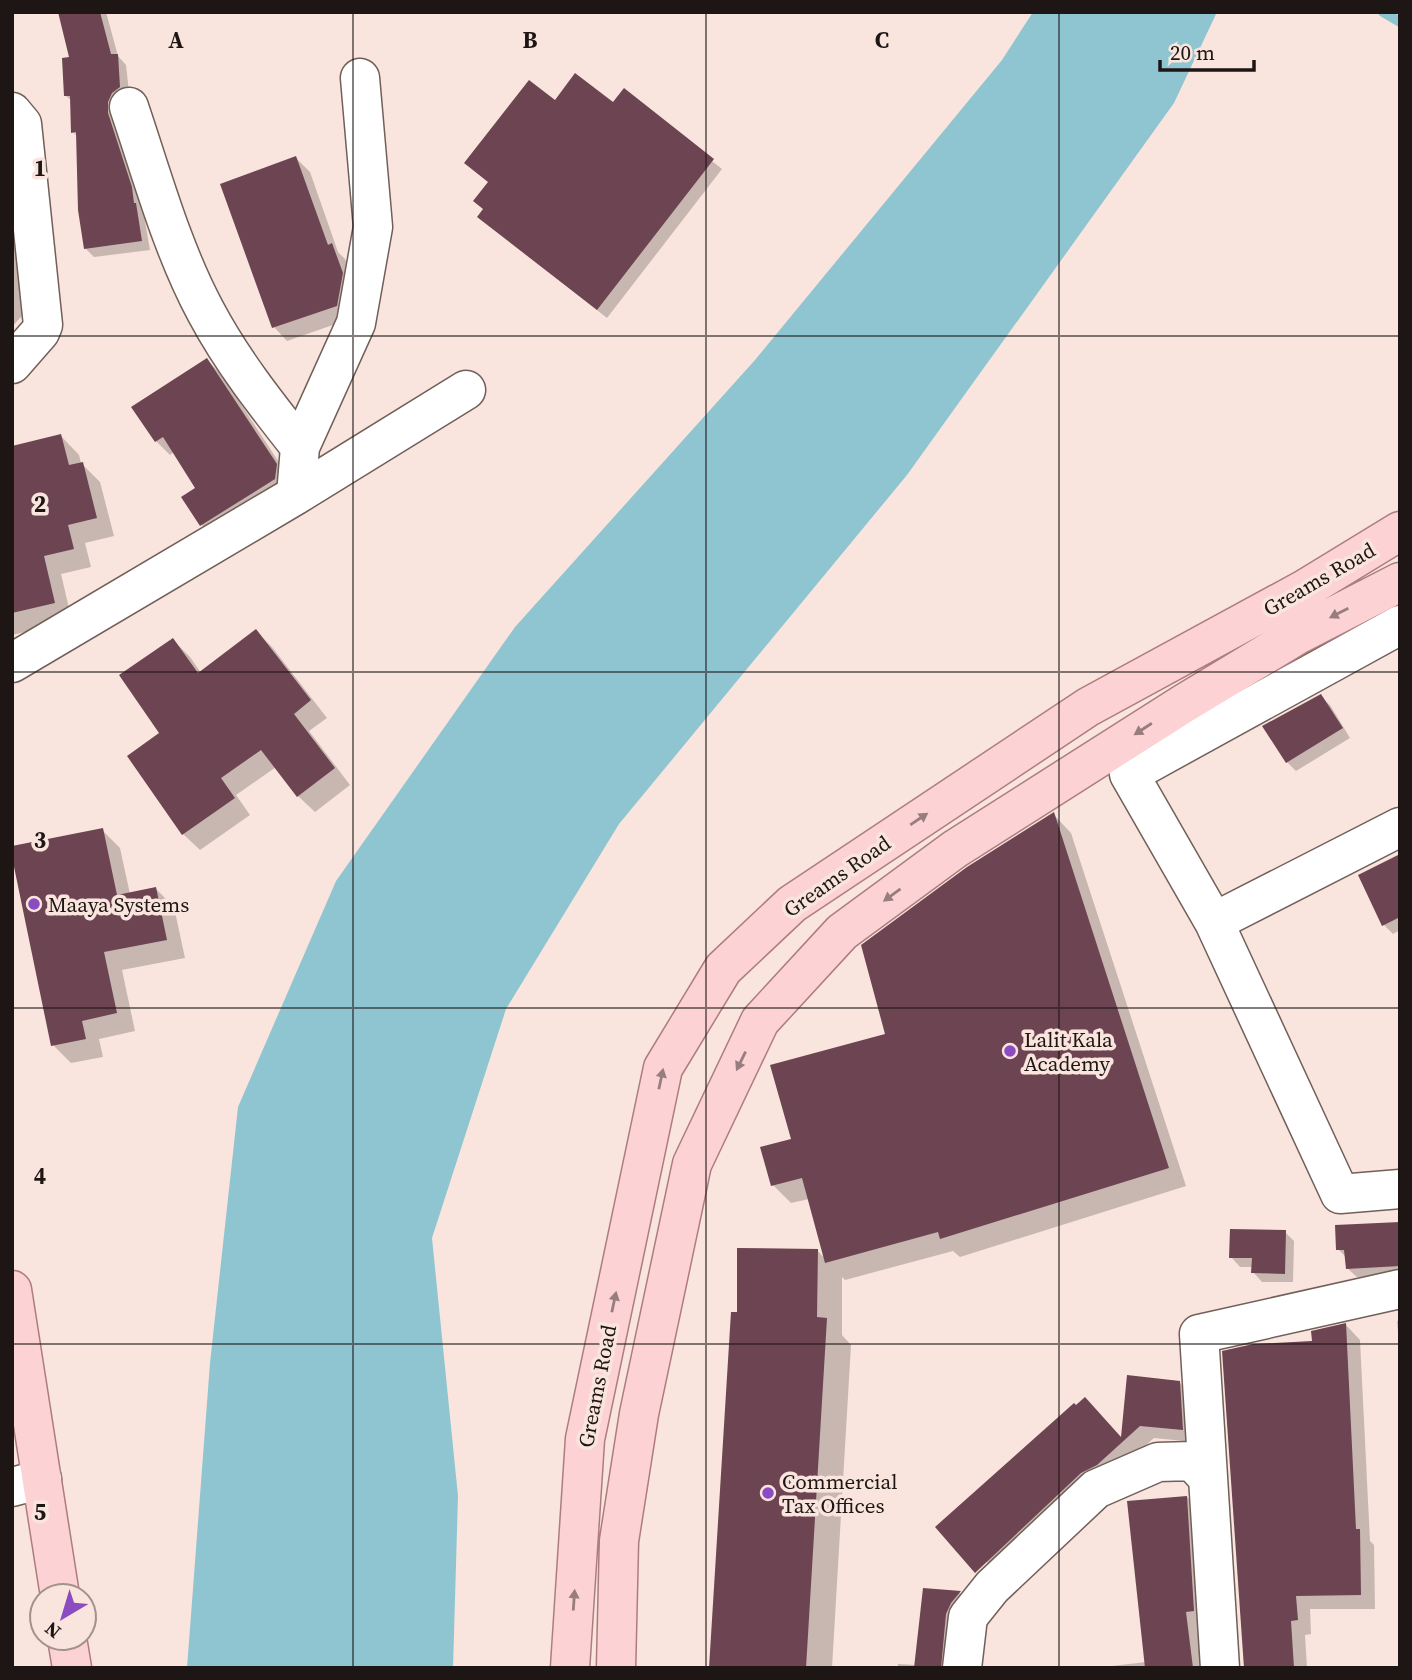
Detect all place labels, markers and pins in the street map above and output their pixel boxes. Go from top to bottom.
place label: Maaya Systems [48,890,189,919]
marker: Maaya Systems [26,896,42,912]
place label: Lalit Kala Academy [1024,1025,1113,1078]
marker: Lalit Kala Academy [1002,1043,1018,1059]
place label: Commercial Tax Offices [782,1467,897,1520]
marker: Commercial Tax Offices [760,1485,776,1501]

